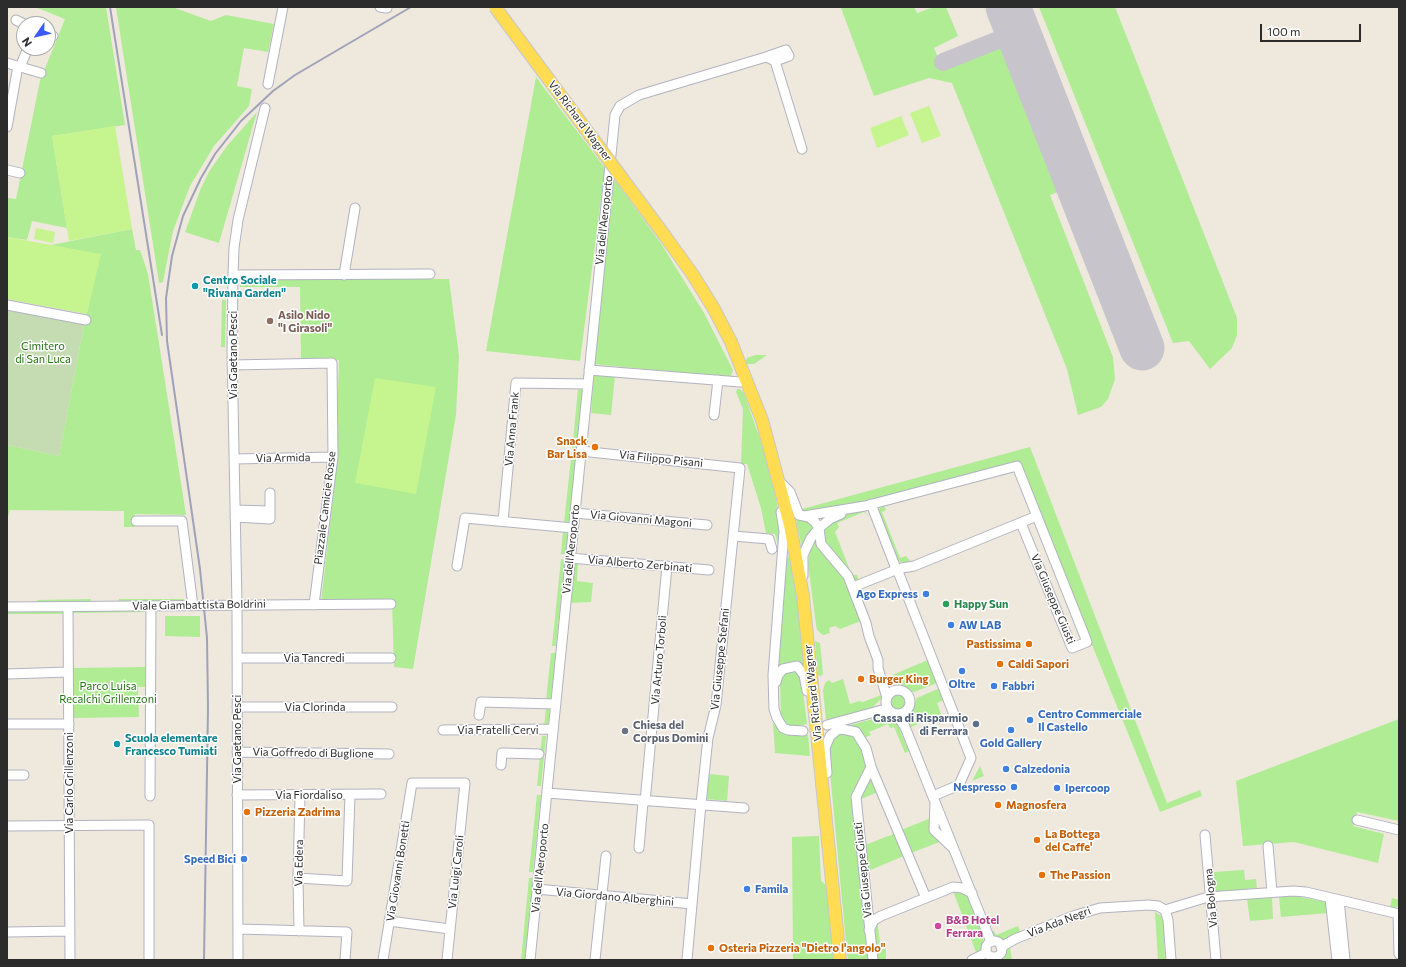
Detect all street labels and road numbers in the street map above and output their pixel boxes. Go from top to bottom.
street label: Via Richard Wagner [545,78,615,164]
street label: Via dell'Aeroporto [593,175,615,265]
street label: Via Gaetano Pesci [226,311,240,399]
street label: Via Anna Frank [502,391,522,467]
street label: Via Filippo Pisani [618,448,704,470]
street label: Via Armida [256,451,310,465]
street label: Piazzale Camicie Rosse [312,451,338,565]
street label: Via dell'Aeroporto [560,504,582,594]
street label: Via Giovanni Magoni [590,508,692,530]
street label: Via Giuseppe Giusti [1028,552,1078,646]
street label: Via Alberto Zerbinati [587,553,693,575]
street label: Viale Giambattista Boldrini [132,597,266,613]
street label: Via Giuseppe Stefani [708,607,732,711]
street label: Via Arturo Torboli [649,615,669,705]
street label: Via Richard Wagner [801,644,825,742]
street label: Via Tancredi [283,651,345,665]
street label: Via Gaetano Pesci [230,695,244,783]
street label: Via Clorinda [285,700,345,714]
street label: Via Fratelli Cervi [457,723,539,737]
street label: Via Carlo Grillenzoni [62,732,76,834]
street label: Via Goffredo di Buglione [252,745,374,761]
street label: Via Fiordaliso [275,788,343,802]
street label: Via Giovanni Bonetti [384,820,412,922]
street label: Via Giuseppe Giusti [851,821,875,919]
street label: Via dell'Aeroporto [529,823,551,913]
street label: Via Luigi Caroli [446,834,466,910]
street label: Via Edera [292,839,306,887]
street label: Via Bologna [1202,868,1220,928]
street label: Via Giordano Alberghini [555,885,675,909]
street label: Via Ada Negri [1025,904,1093,940]

